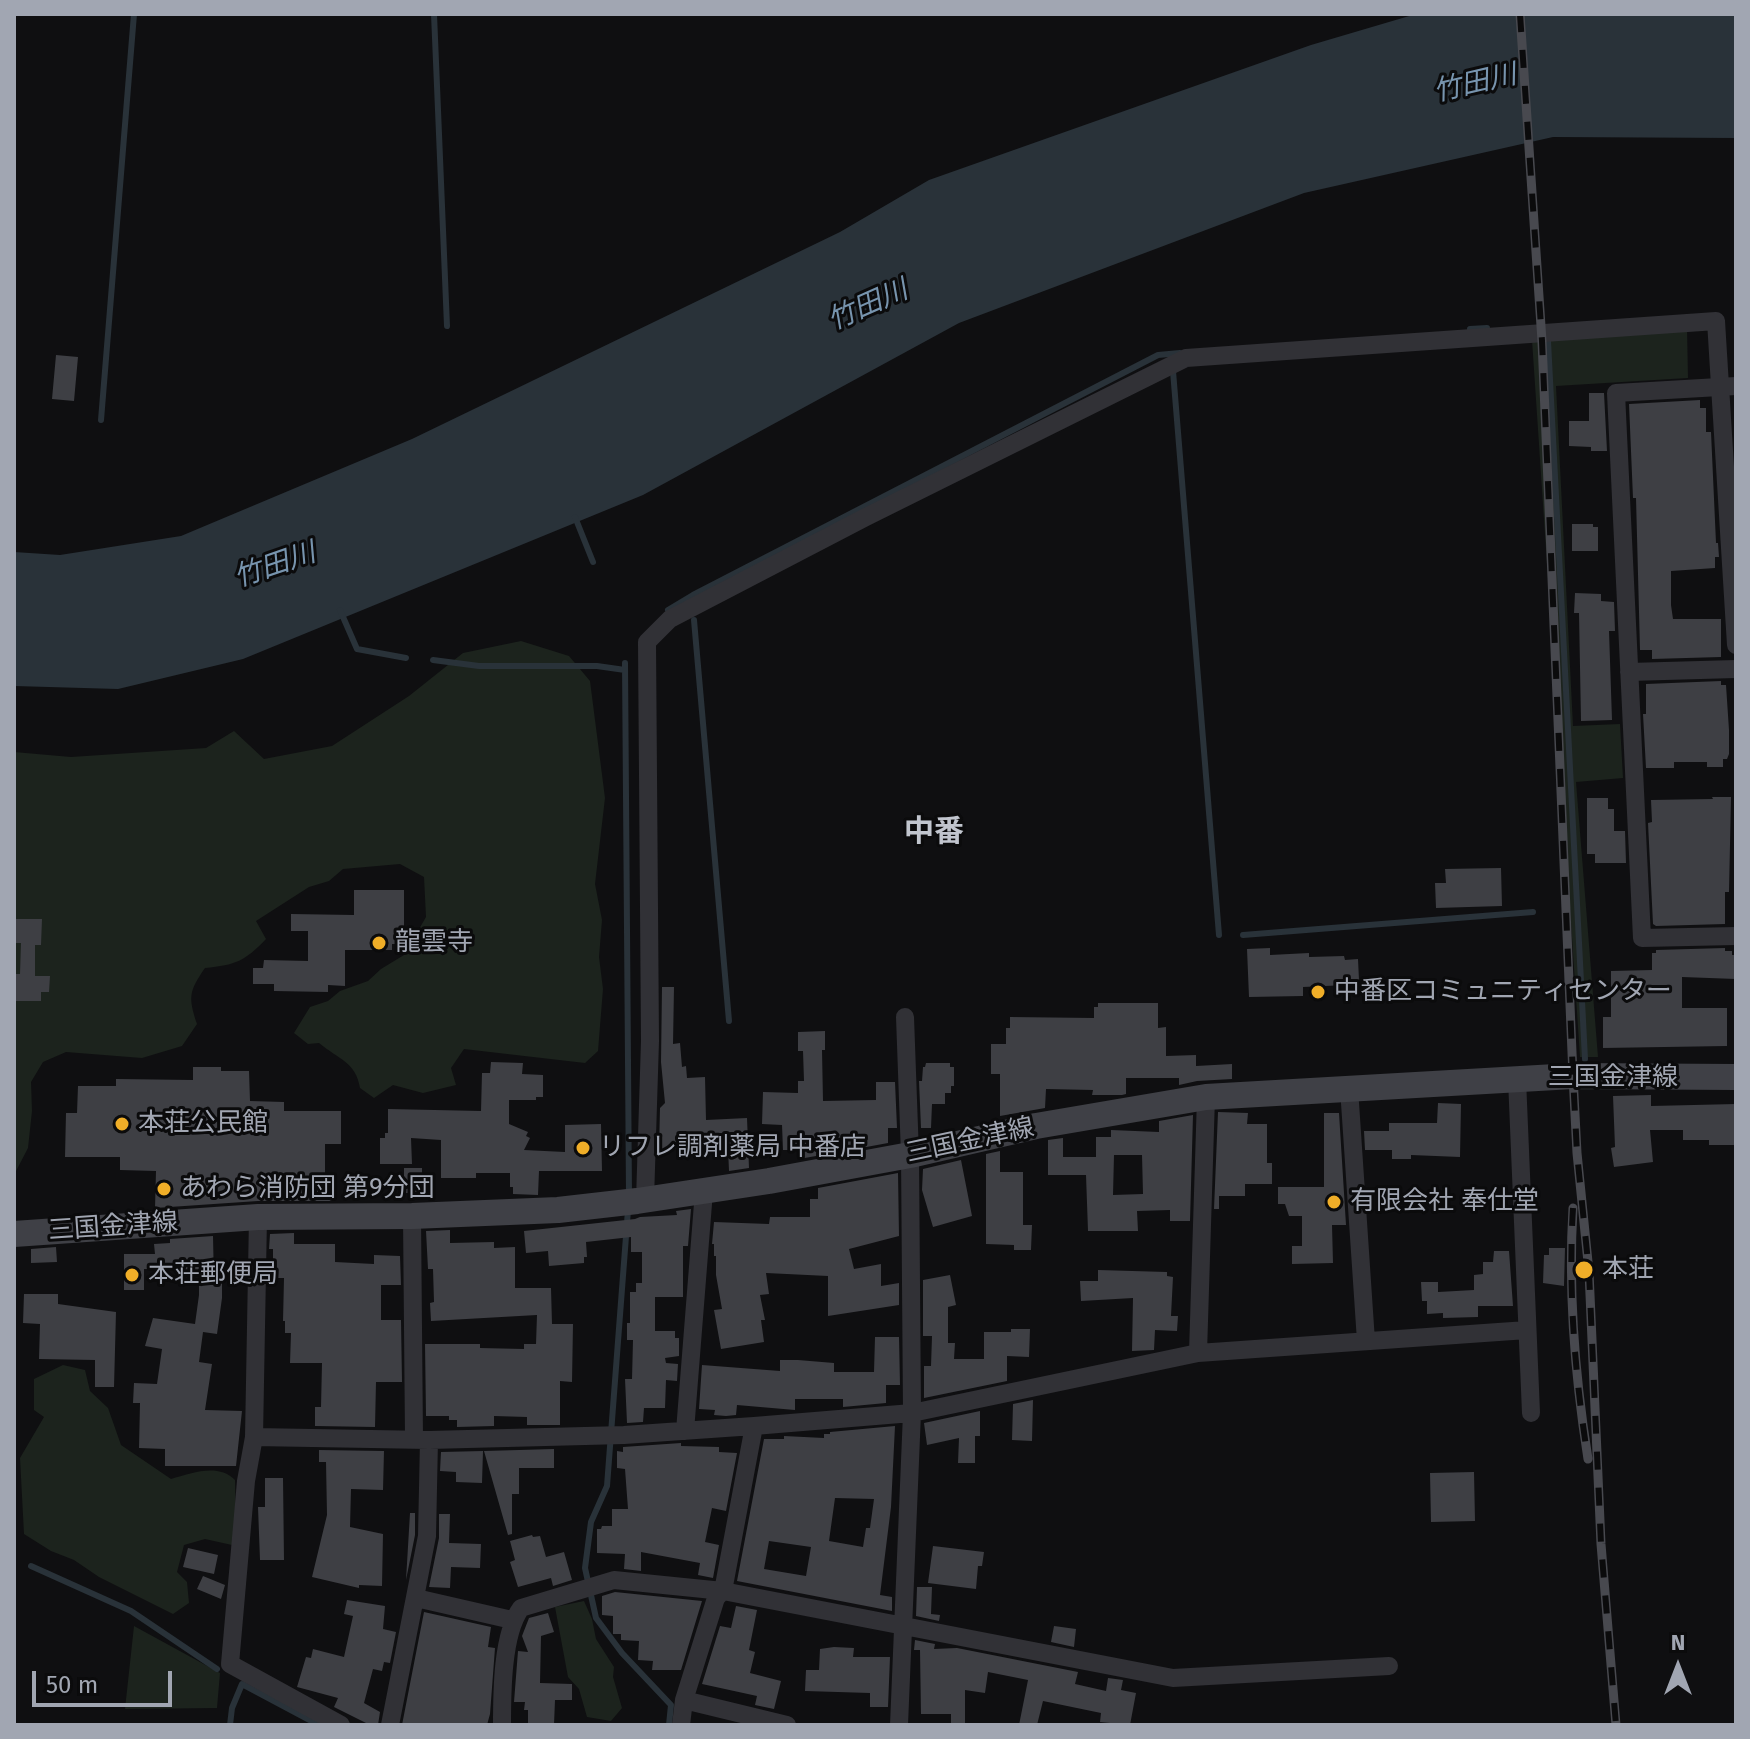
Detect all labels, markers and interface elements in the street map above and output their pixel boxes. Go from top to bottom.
water label: 竹田川 [1430,58,1520,110]
water label: 竹田川 [823,274,913,338]
water label: 竹田川 [230,536,320,596]
district label: 中番 [904,815,964,851]
place label: 龍雲寺 [395,927,473,959]
marker: 龍雲寺 [370,934,388,952]
place label: 中番区コミュニティセンター [1334,976,1672,1008]
marker: 中番区コミュニティセンター [1309,983,1327,1001]
street label: 三国金津線 [1548,1062,1678,1094]
place label: 本荘公民館 [138,1108,268,1140]
street label: 三国金津線 [903,1112,1037,1170]
marker: 本荘公民館 [113,1115,131,1133]
place label: リフレ調剤薬局 中番店 [599,1132,866,1164]
marker: リフレ調剤薬局 中番店 [574,1139,592,1157]
place label: あわら消防団 第9分団 [180,1173,435,1205]
marker: あわら消防団 第9分団 [155,1180,173,1198]
place label: 有限会社 奉仕堂 [1350,1186,1539,1218]
marker: 有限会社 奉仕堂 [1325,1193,1343,1211]
street label: 三国金津線 [47,1207,179,1247]
place label: 本荘 [1602,1254,1654,1286]
place label: 本荘郵便局 [148,1259,278,1291]
marker: 本荘 [1573,1259,1595,1281]
marker: 本荘郵便局 [123,1266,141,1284]
north arrow [1638,1627,1718,1707]
text: N [1671,1629,1685,1656]
scale bar [36,1655,176,1705]
text: 50 m [46,1671,98,1699]

